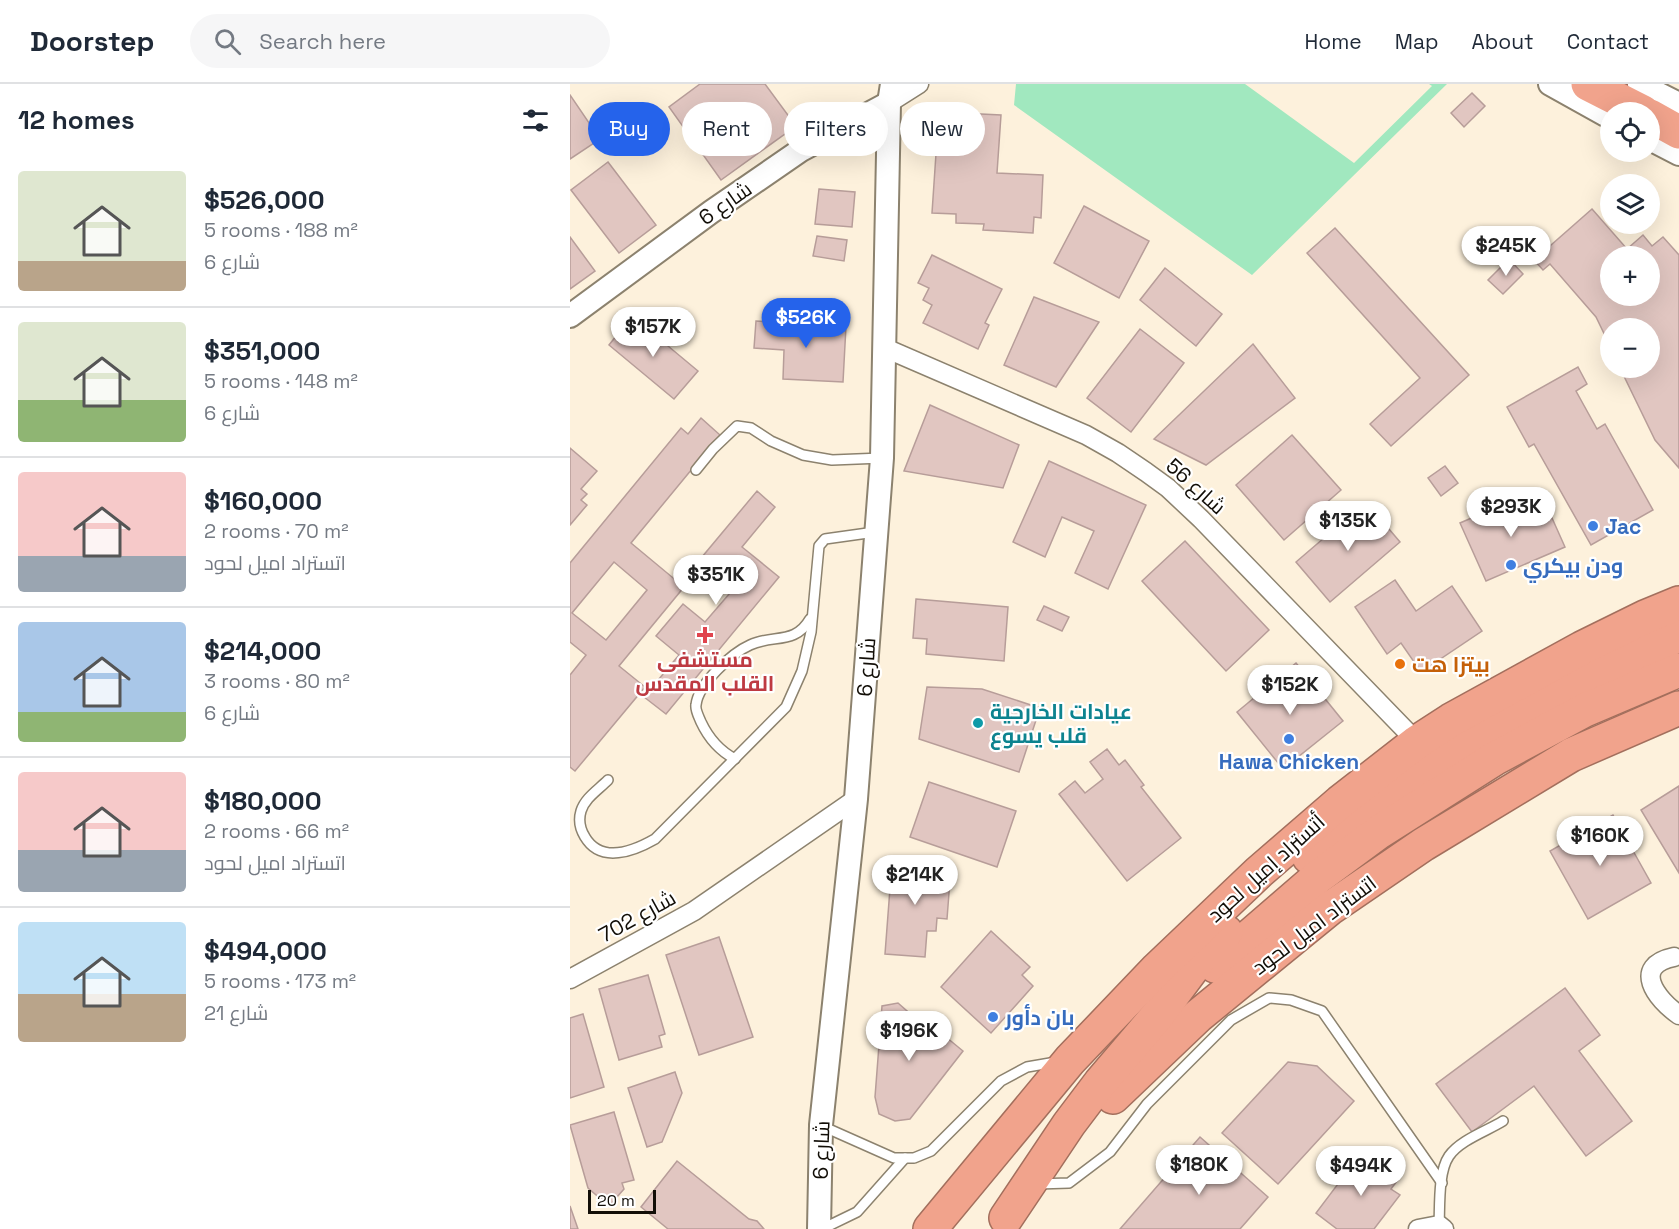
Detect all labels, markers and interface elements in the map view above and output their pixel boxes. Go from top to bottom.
search box [190,14,610,68]
text: Doorstep [30,23,154,59]
icon: search [211,25,244,58]
text: Search here [259,27,386,55]
text: Home [1304,28,1362,55]
text: Map [1395,28,1439,55]
text: About [1472,28,1534,55]
text: Contact [1567,28,1649,55]
chip: Buy [588,102,670,156]
chip: Rent [682,102,772,156]
chip: Filters [784,102,888,156]
chip: New [900,102,985,156]
map controls [1600,102,1660,378]
button: locate [1600,102,1660,162]
text: 12 homes [18,103,135,137]
icon: filters [519,104,552,137]
button: layers [1600,174,1660,234]
street label: شارع 6 [693,175,757,232]
text: $526,000 [204,183,324,217]
icon: home [66,195,138,267]
text: 5 rooms · 188 m² [204,217,358,243]
pin: $245K [1464,226,1548,277]
text: $245K [1476,232,1536,258]
button: + [1600,246,1660,306]
text: شارع 6 [204,249,260,275]
pin: $526K [764,298,848,349]
text: $526K [776,304,836,330]
pin: $157K [611,307,695,358]
text: $157K [625,313,681,339]
button: − [1600,318,1660,378]
text: $351,000 [204,334,320,368]
icon: home [66,346,138,418]
text: 5 rooms · 148 m² [204,368,358,394]
text: شارع 6 [204,400,260,426]
street label: شارع 56 [1160,452,1232,521]
text: $160,000 [204,484,322,518]
pin: $293K [1469,487,1553,538]
text: $293K [1481,493,1541,519]
icon: home [66,496,138,568]
pin: $135K [1306,501,1390,552]
text: $135K [1319,507,1377,533]
place label: Jac [1605,513,1641,540]
text: 2 rooms · 70 m² [204,518,348,544]
marker: Jac [1586,519,1600,533]
text: اتستراد اميل لحود [204,550,346,576]
place label: ودن بيكري [1523,552,1623,583]
pin: $351K [674,555,758,606]
marker: ودن بيكري [1504,558,1518,572]
text: $351K [687,561,745,587]
marker: مستشفى القلب المقدس [696,626,714,644]
text: $214,000 [204,634,321,668]
street label: شارع 6 [850,637,883,697]
icon: home [66,646,138,718]
place label: مستشفى القلب المقدس [636,646,774,697]
place label: بيتزا هت [1412,651,1490,678]
marker: بيتزا هت [1393,657,1407,671]
pin: $152K [1248,665,1332,716]
text: 3 rooms · 80 m² [204,668,350,694]
text: $152K [1261,671,1319,697]
place label: عيادات الخارجية قلب يسوع [990,698,1132,750]
text: شارع 6 [204,700,260,726]
marker: عيادات الخارجية قلب يسوع [971,716,985,730]
marker: Hawa Chicken [1282,732,1296,746]
place label: Hawa Chicken [1219,748,1359,775]
text: $180,000 [204,784,322,818]
icon: home [66,796,138,868]
street label: أتستراد إميل لحود [1202,808,1330,928]
pin: $160K [1558,816,1642,867]
text: 2 rooms · 66 m² [204,818,349,844]
text: $160K [1571,822,1630,848]
text: اتستراد اميل لحود [204,850,346,876]
pin: $214K [873,855,957,906]
text: $214K [886,861,944,887]
street label: اتستراد اميل لحود [1246,869,1382,981]
street label: شارع 702 [594,884,681,949]
text: $494,000 [204,934,327,968]
icon: home [66,946,138,1018]
text: 5 rooms · 173 m² [204,968,356,994]
text: شارع 21 [204,1000,268,1026]
place label: بان دأور [1004,1004,1075,1031]
marker: بان دأور [986,1010,1000,1024]
pin: $196K [867,1011,951,1062]
text: $196K [880,1017,938,1043]
street label: شارع 6 [806,1120,837,1180]
pin: $180K [1157,1145,1241,1196]
pin: $494K [1319,1146,1403,1197]
text: $180K [1170,1151,1228,1177]
text: $494K [1330,1152,1392,1178]
scale bar [588,1187,656,1214]
text: 20 m [597,1190,635,1211]

